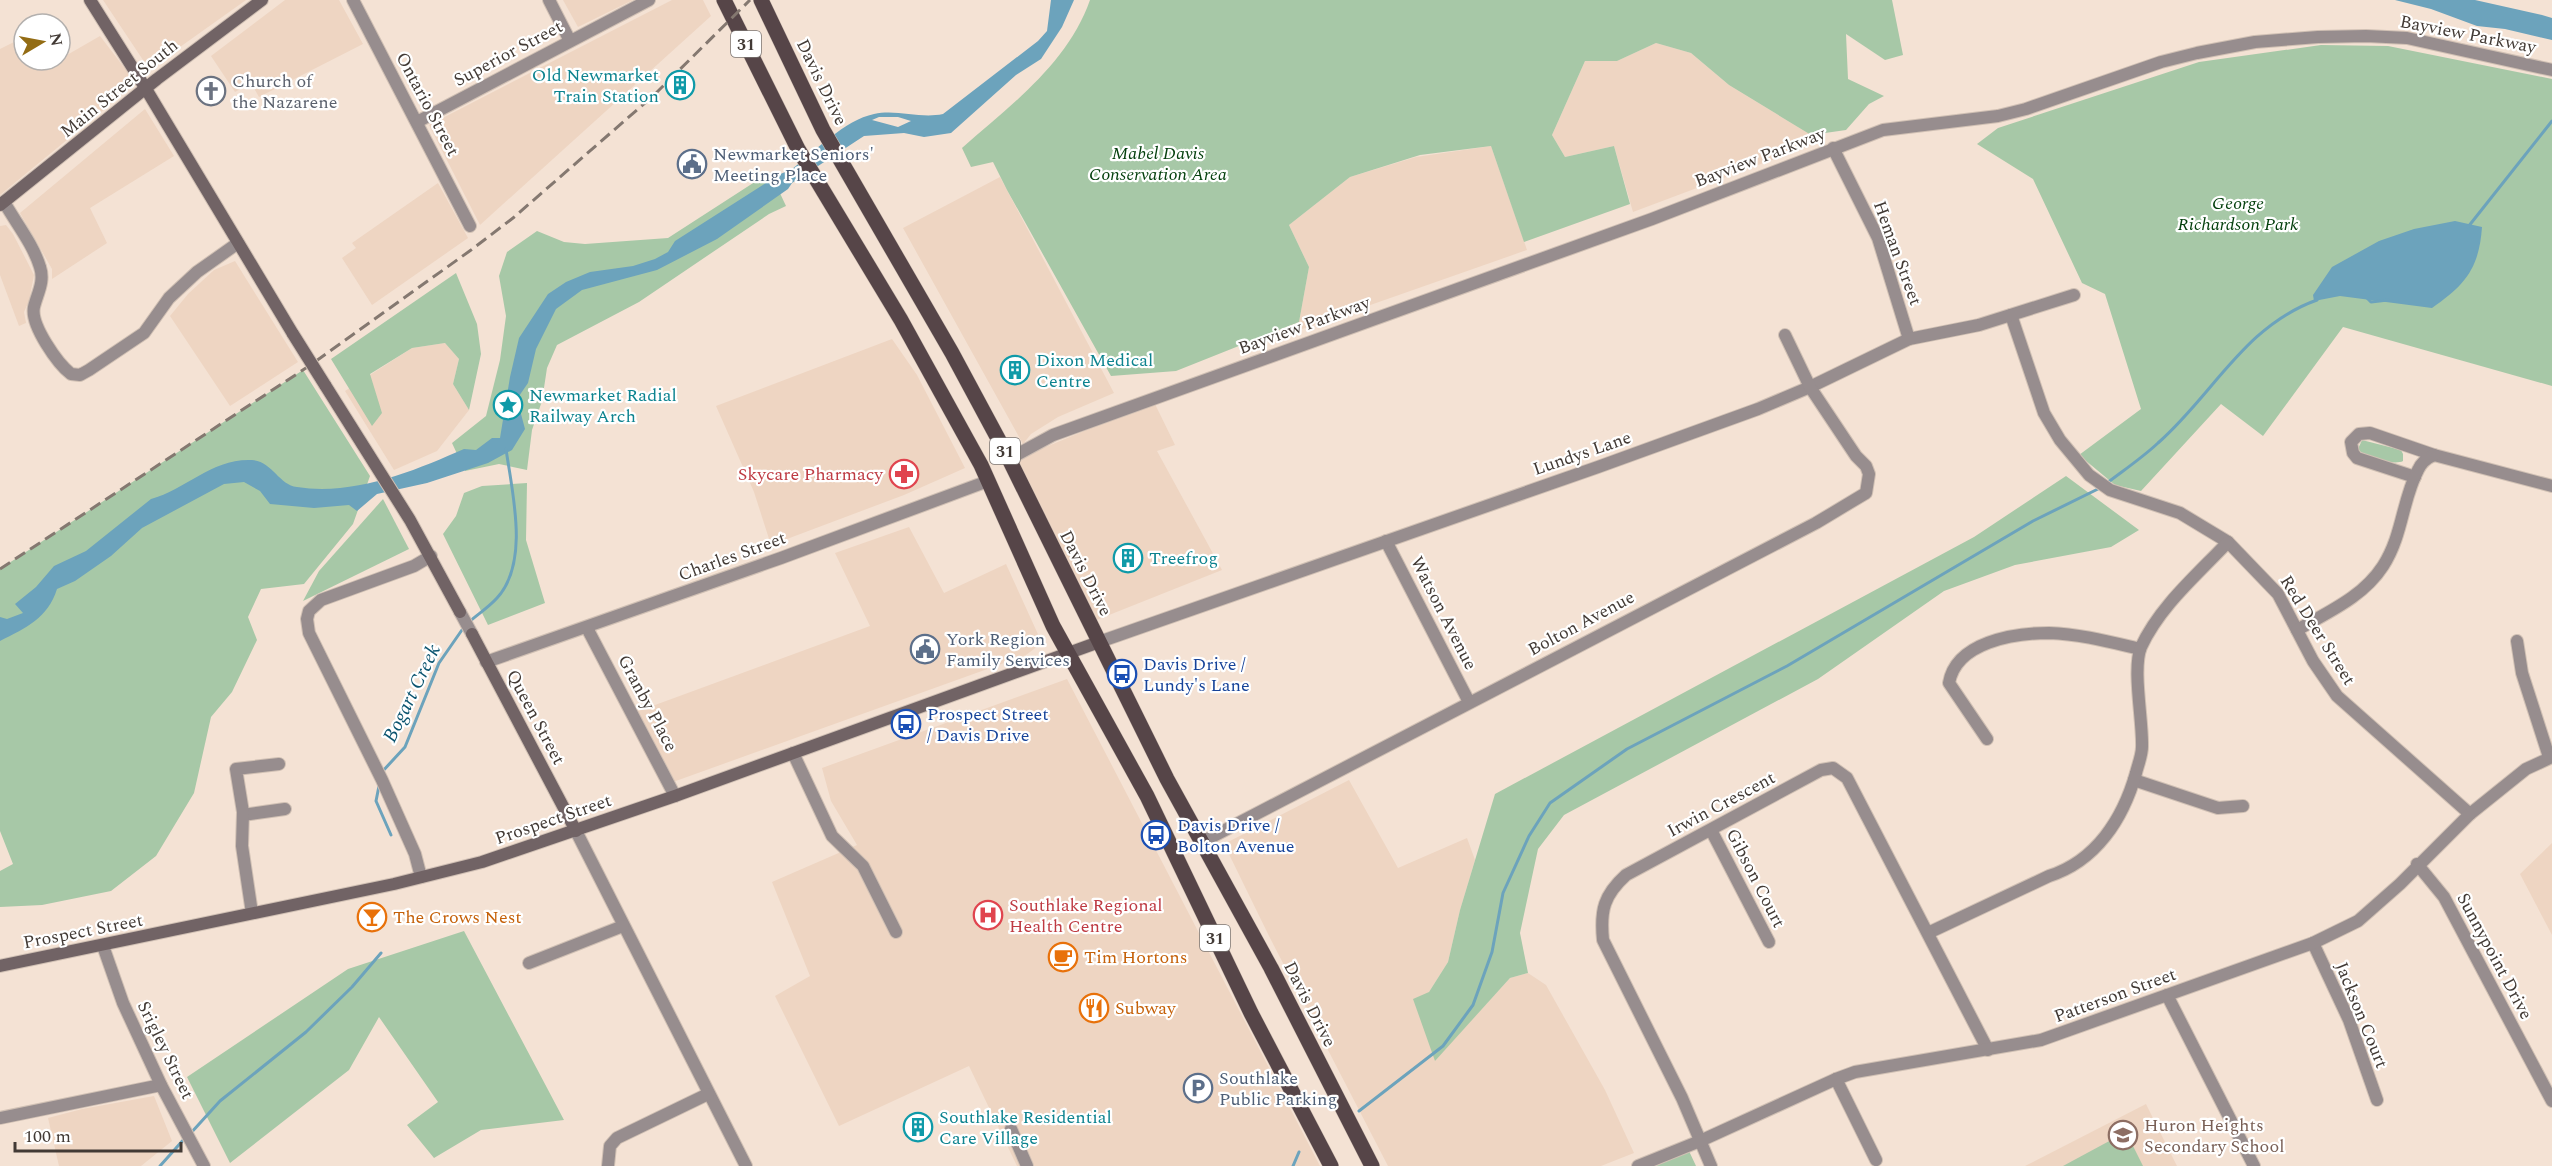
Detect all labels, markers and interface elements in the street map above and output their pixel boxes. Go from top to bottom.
street label: Bayview Parkway [2397,8,2540,61]
north arrow [12,12,72,72]
street label: Superior Street [449,13,568,94]
text: N [43,31,69,48]
road number: 31 [731,31,761,57]
street label: Main Street South [54,32,184,145]
street label: Davis Drive [789,34,854,130]
street label: Ontario Street [389,47,466,161]
place label: Old Newmarket Train Station [532,62,659,110]
place label: Church of the Nazarene [232,68,337,116]
building icon: Old Newmarket Train Station [664,69,696,101]
church icon: Church of the Nazarene [195,75,227,107]
street label: Bayview Parkway [1691,120,1831,195]
park label: Mabel Davis Conservation Area [1089,140,1227,188]
place label: Newmarket Seniors' Meeting Place [713,141,874,189]
public building icon: Newmarket Seniors' Meeting Place [676,148,708,180]
park label: George Richardson Park [2178,190,2299,238]
street label: Heman Street [1866,197,1929,309]
street label: Bayview Parkway [1235,289,1375,362]
place label: Dixon Medical Centre [1036,347,1153,395]
building icon: Dixon Medical Centre [999,354,1031,386]
place label: Newmarket Radial Railway Arch [529,382,677,430]
place icon: Newmarket Radial Railway Arch [492,389,524,421]
street label: Lundys Lane [1529,424,1635,483]
road number: 31 [990,438,1020,464]
pharmacy icon: Skycare Pharmacy [888,458,920,490]
place label: Skycare Pharmacy [738,461,884,488]
street label: Charles Street [674,524,790,588]
street label: Davis Drive [1052,525,1119,621]
building icon: Treefrog [1112,542,1144,574]
place label: Treefrog [1149,545,1218,572]
street label: Watson Avenue [1403,552,1484,675]
street label: Red Deer Street [2273,570,2362,691]
street label: Bolton Avenue [1523,584,1639,663]
place label: York Region Family Services [946,626,1070,674]
public building icon: York Region Family Services [909,633,941,665]
water label: Bogart Creek [375,639,449,748]
street label: Granby Place [611,650,684,757]
place label: Davis Drive / Lundy's Lane [1143,651,1250,699]
bus stop icon: Davis Drive / Lundy's Lane [1106,658,1138,690]
street label: Queen Street [499,665,572,770]
place label: Prospect Street / Davis Drive [927,701,1049,749]
bus stop icon: Prospect Street / Davis Drive [890,708,922,740]
street label: Irwin Crescent [1662,765,1780,844]
street label: Prospect Street [491,787,615,852]
place label: Davis Drive / Bolton Avenue [1177,812,1295,860]
bus stop icon: Davis Drive / Bolton Avenue [1140,819,1172,851]
street label: Gibson Court [1719,824,1792,933]
street label: Sunnypoint Drive [2450,888,2539,1024]
place label: Southlake Regional Health Centre [1009,892,1163,940]
hospital icon: Southlake Regional Health Centre [972,899,1004,931]
bar icon: The Crows Nest [356,901,388,933]
place label: The Crows Nest [393,904,522,931]
street label: Prospect Street [21,907,145,956]
road number: 31 [1200,925,1230,951]
cafe icon: Tim Hortons [1047,941,1079,973]
place label: Tim Hortons [1084,944,1188,971]
street label: Davis Drive [1276,956,1343,1052]
street label: Jackson Court [2328,958,2395,1072]
street label: Patterson Street [2050,961,2180,1030]
restaurant icon: Subway [1078,992,1110,1024]
place label: Subway [1115,995,1177,1022]
street label: Srigley Street [130,996,201,1104]
place label: Southlake Public Parking [1219,1065,1337,1113]
parking icon: Southlake Public Parking [1182,1072,1214,1104]
place label: Southlake Residential Care Village [939,1104,1112,1152]
building icon: Southlake Residential Care Village [902,1111,934,1143]
place label: Huron Heights Secondary School [2144,1112,2284,1160]
scale bar [15,1115,182,1153]
school or university icon: Huron Heights Secondary School [2107,1119,2139,1151]
text: 100 m [24,1123,71,1150]

